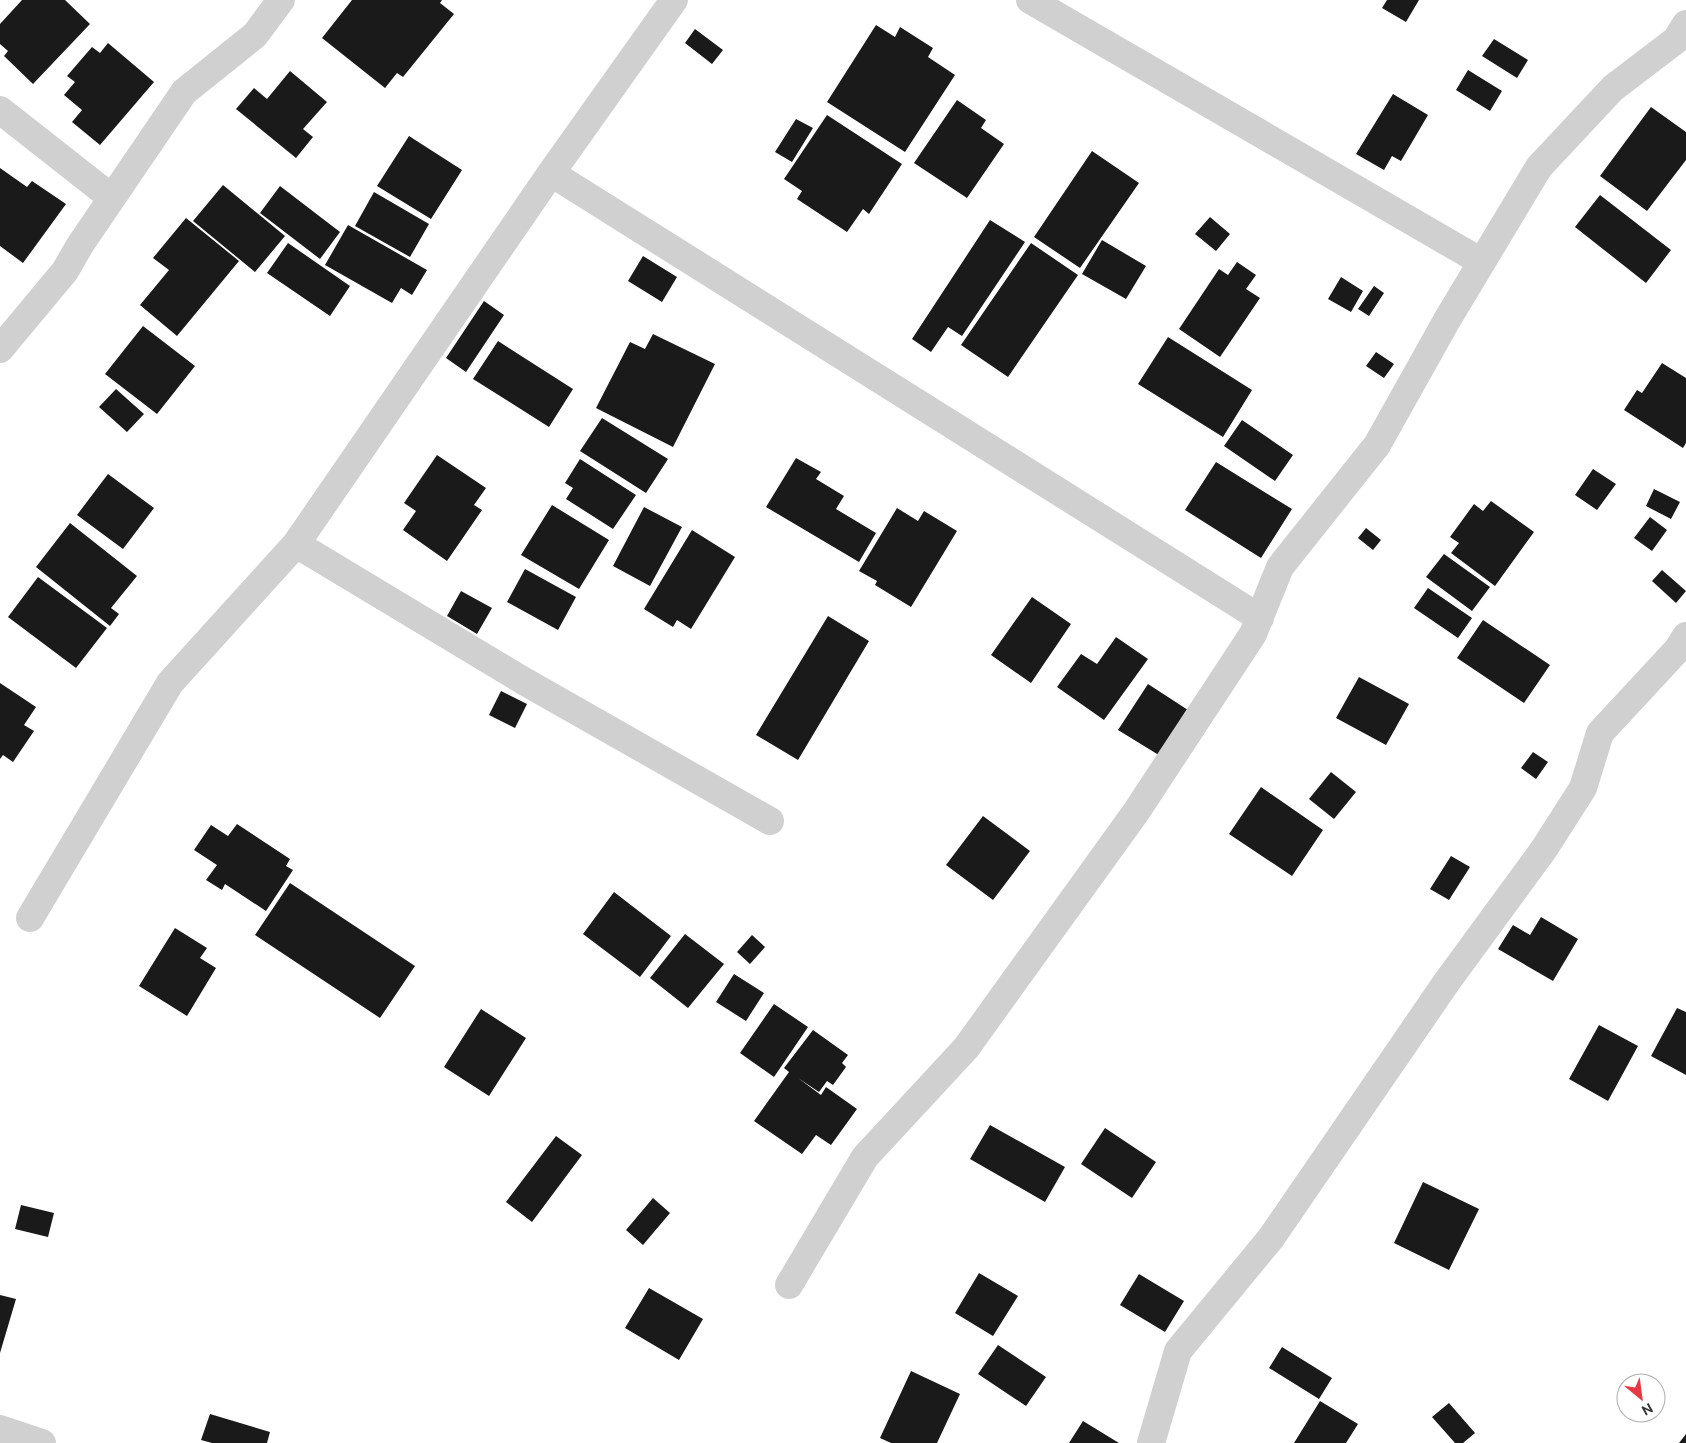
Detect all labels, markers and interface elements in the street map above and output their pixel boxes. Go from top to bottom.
north arrow [1616,1373,1666,1423]
text: N [1639,1400,1656,1419]

